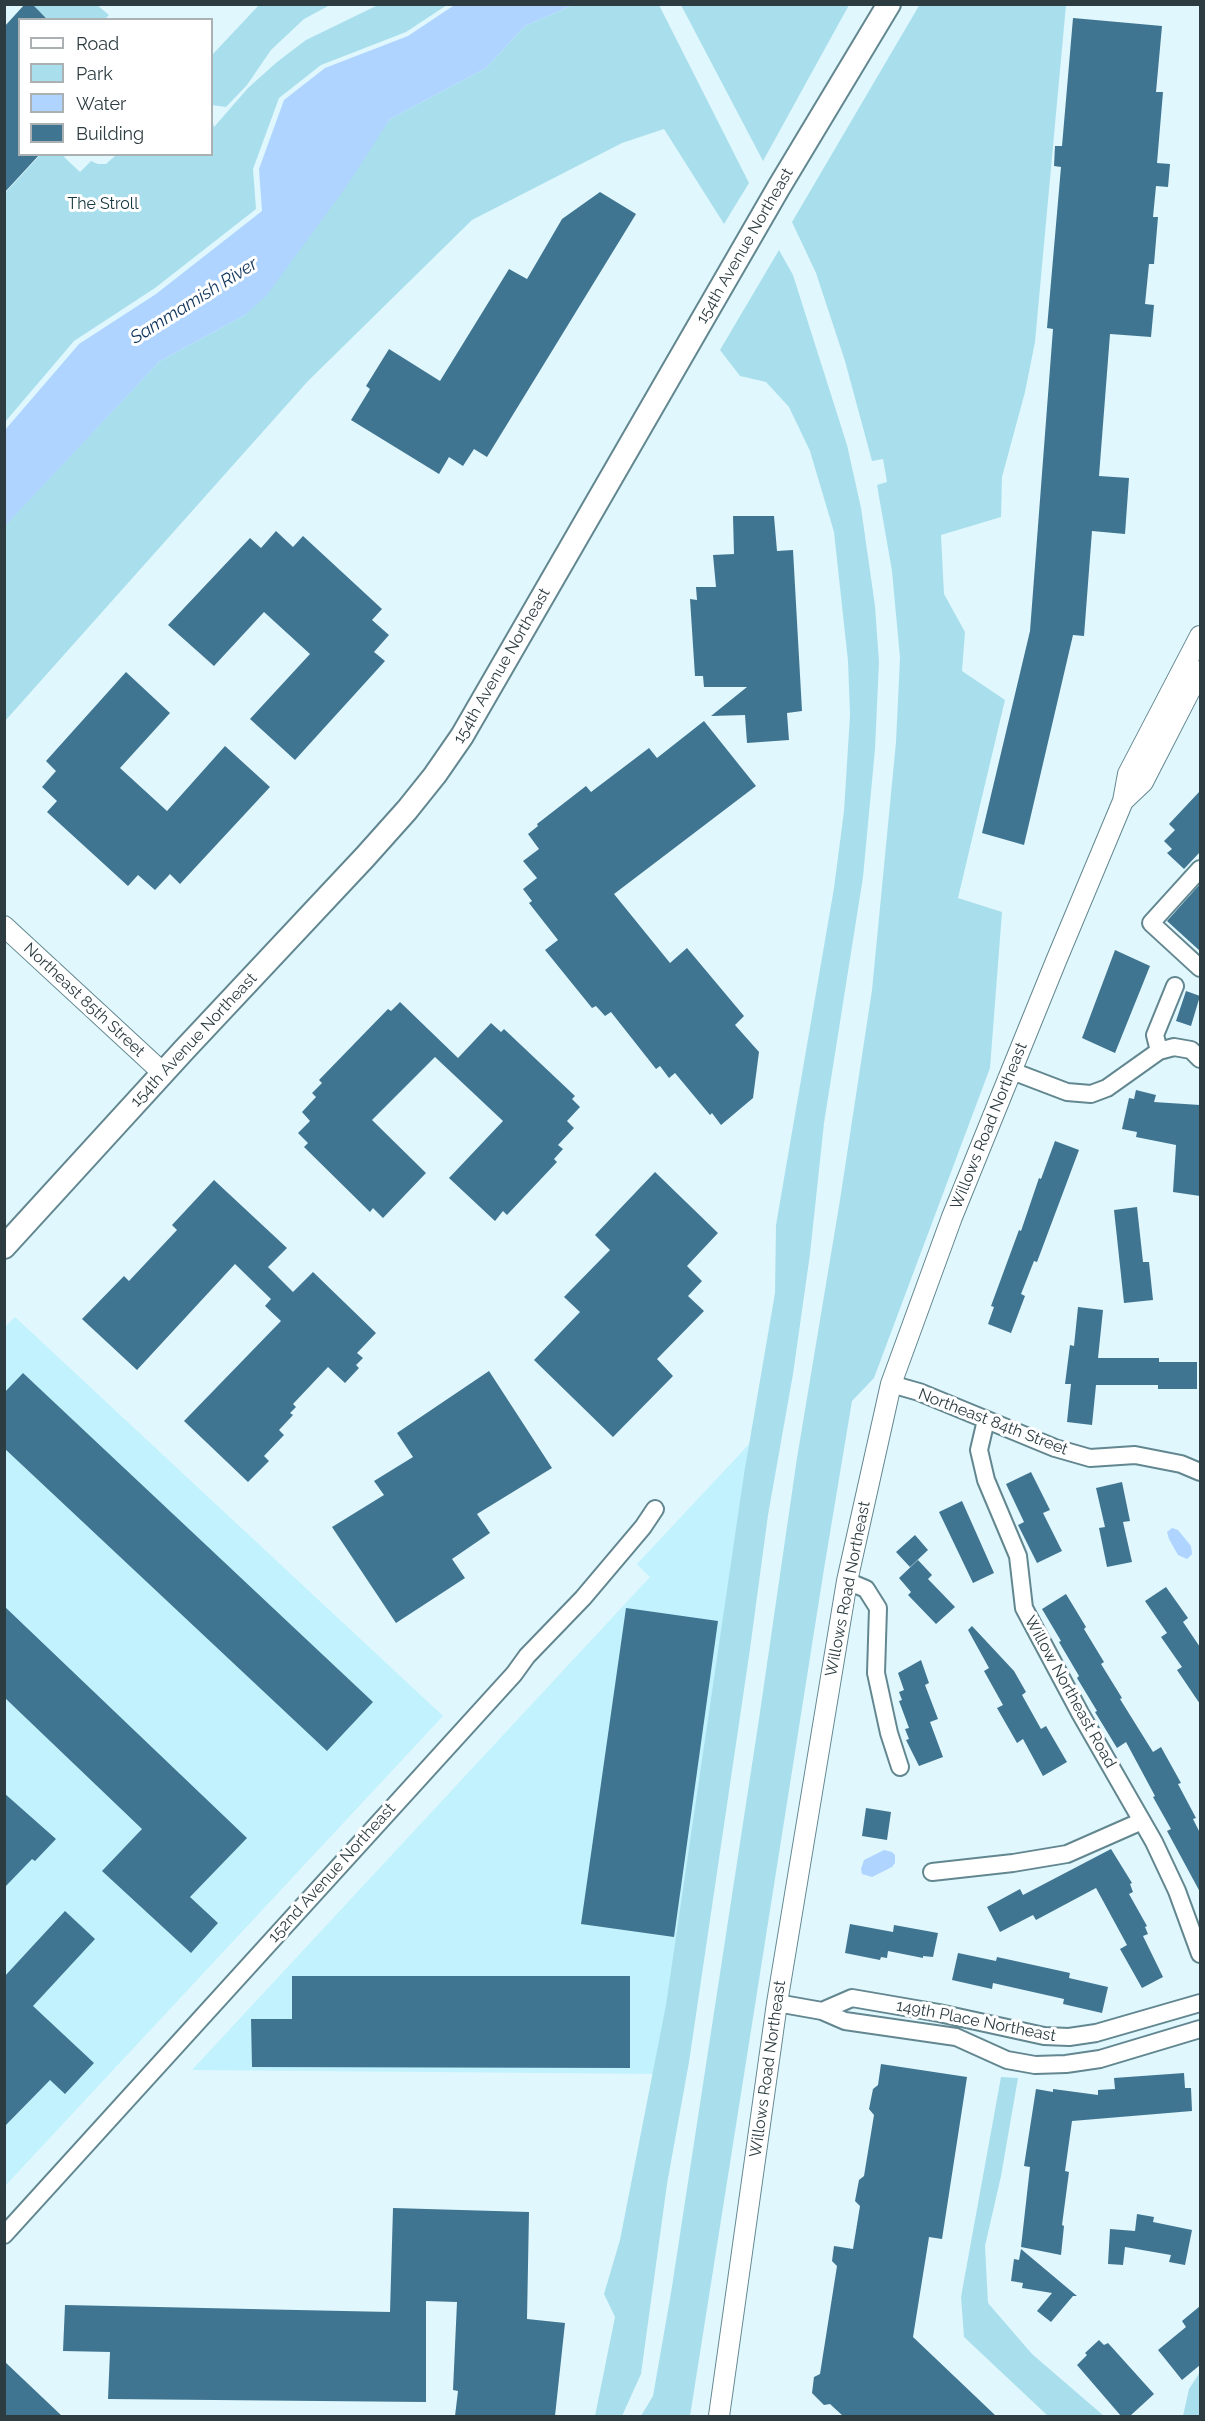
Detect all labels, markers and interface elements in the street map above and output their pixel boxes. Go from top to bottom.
legend [18,18,213,156]
text: Road [76,33,119,54]
text: Park [76,63,113,84]
text: Water [76,93,126,114]
text: Building [76,123,144,144]
street label: 154th Avenue Northeast [693,165,797,327]
park label: The Stroll [67,194,139,214]
water label: Sammamish River [126,253,262,349]
street label: 154th Avenue Northeast [450,585,554,747]
street label: Northeast 85th Street [19,939,149,1061]
street label: 154th Avenue Northeast [127,969,261,1111]
street label: Willows Road Northeast [947,1040,1031,1212]
street label: Northeast 84th Street [915,1385,1071,1459]
street label: Willows Road Northeast [822,1500,874,1678]
street label: Willow Northeast Road [1020,1613,1120,1771]
street label: 152nd Avenue Northeast [264,1799,400,1947]
street label: Willows Road Northeast [746,1979,790,2159]
street label: 149th Place Northeast [895,1996,1057,2046]

